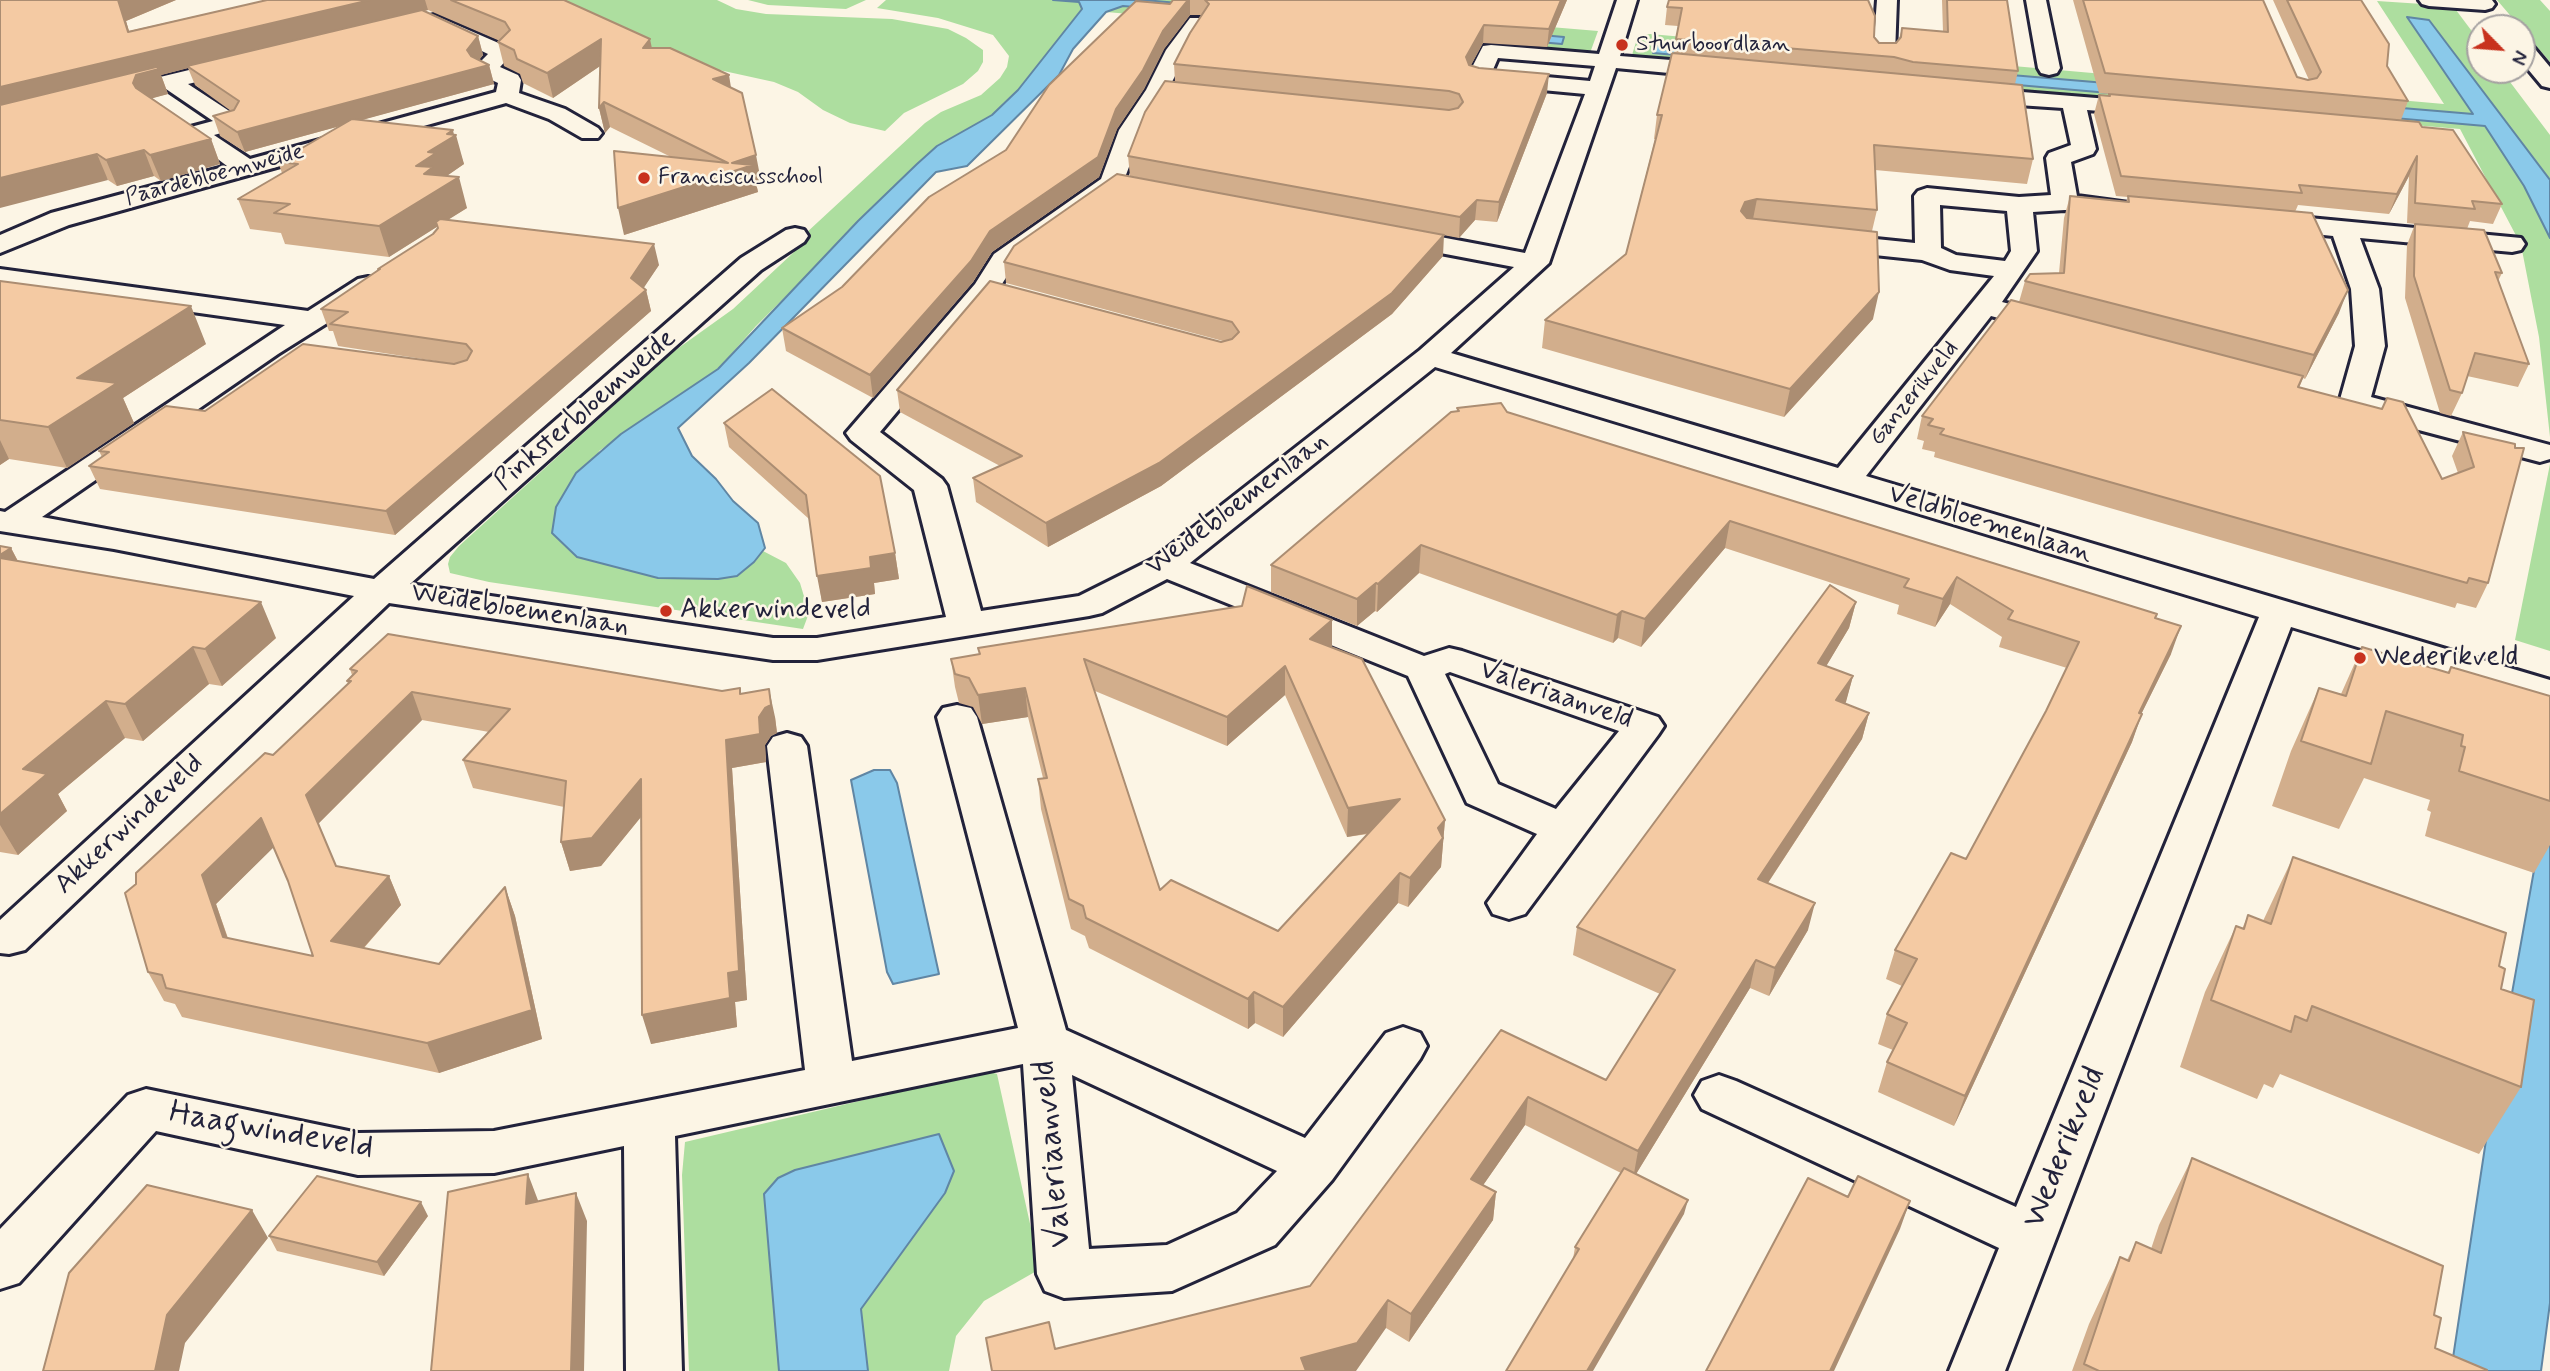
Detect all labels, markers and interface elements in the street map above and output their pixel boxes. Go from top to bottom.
north arrow [2466,14,2536,84]
place label: Stuurboordlaan [1636,31,1790,59]
marker: Stuurboordlaan [1614,37,1630,53]
text: N [2505,46,2533,68]
street label: Paardebloemweide [123,139,307,213]
place label: Franciscusschool [658,164,823,192]
marker: Franciscusschool [636,170,652,186]
street label: Pinksterbloemweide [488,323,684,499]
street label: Ganzerikveld [1864,336,1966,452]
street label: Weidebloemenlaan [1140,425,1336,585]
street label: Veldbloemenlaan [1884,478,2096,572]
street label: Weidebloemenlaan [409,577,631,645]
place label: Akkerwindeveld [680,594,871,628]
marker: Akkerwindeveld [658,603,674,619]
place label: Wederikveld [2374,641,2518,675]
marker: Wederikveld [2352,650,2368,666]
street label: Valeriaanveld [1475,654,1637,738]
street label: Akkerwindeveld [49,748,211,902]
street label: Valeriaanveld [1026,1059,1082,1249]
street label: Wederikveld [2016,1062,2116,1234]
street label: Haagwindeveld [166,1095,376,1169]

